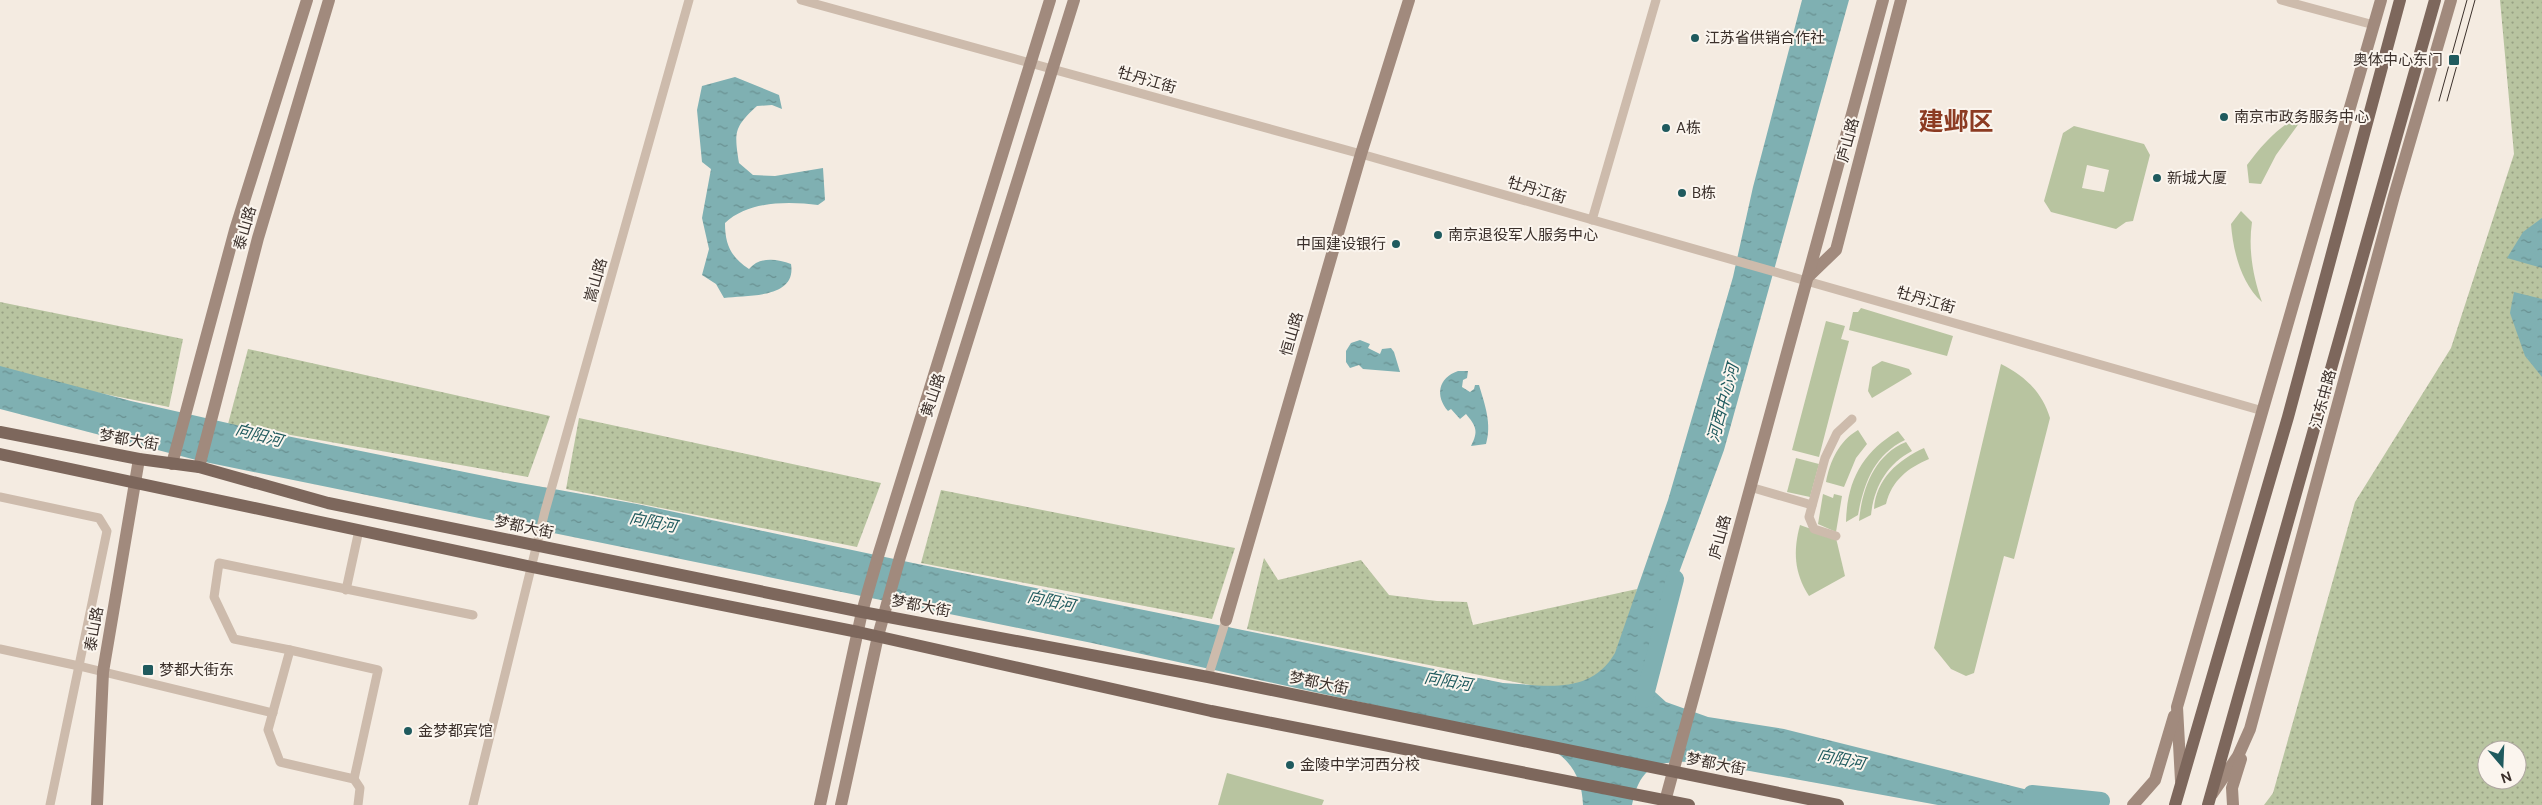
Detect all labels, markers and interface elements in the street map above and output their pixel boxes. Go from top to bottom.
place label: 江苏省供销合作社 [1705,28,1825,48]
marker: 江苏省供销合作社 [1689,32,1701,44]
place label: 奥体中心东门 [2353,50,2443,70]
marker: 奥体中心东门 [2447,53,2461,67]
street label: 牡丹江街 [1115,62,1179,98]
district label: 建邺区 [1918,105,1994,138]
place label: 南京市政务服务中心 [2234,107,2369,127]
marker: 南京市政务服务中心 [2218,111,2230,123]
street label: 庐山路 [1833,116,1863,164]
place label: A栋 [1676,118,1701,138]
marker: A栋 [1660,122,1672,134]
place label: 新城大厦 [2167,168,2227,188]
street label: 牡丹江街 [1505,172,1569,208]
marker: 新城大厦 [2151,172,2163,184]
place label: B栋 [1692,183,1716,203]
marker: B栋 [1676,187,1688,199]
street label: 泰山路 [229,204,261,252]
place label: 南京退役军人服务中心 [1448,225,1598,245]
marker: 南京退役军人服务中心 [1432,229,1444,241]
place label: 中国建设银行 [1296,234,1386,254]
marker: 中国建设银行 [1390,238,1402,250]
street label: 嵩山路 [580,256,612,304]
street label: 牡丹江街 [1894,282,1958,318]
street label: 恒山路 [1276,310,1308,358]
water label: 河西中心河 [1703,359,1744,444]
street label: 江东中路 [2306,367,2340,431]
street label: 黄山路 [917,371,949,419]
water label: 向阳河 [233,419,288,452]
street label: 梦都大街 [98,425,160,455]
water label: 向阳河 [627,507,681,537]
street label: 梦都大街 [493,511,555,543]
street label: 庐山路 [1705,513,1735,561]
water label: 向阳河 [1025,586,1080,617]
street label: 梦都大街 [890,590,952,622]
street label: 泰山路 [80,605,108,653]
place label: 梦都大街东 [159,660,234,680]
marker: 梦都大街东 [141,663,155,677]
water label: 向阳河 [1423,666,1476,696]
street label: 梦都大街 [1288,667,1350,699]
place label: 金梦都宾馆 [418,721,493,741]
marker: 金梦都宾馆 [402,725,414,737]
north arrow [2477,740,2527,790]
water label: 向阳河 [1815,744,1870,775]
street label: 梦都大街 [1685,748,1747,780]
place label: 金陵中学河西分校 [1300,755,1420,775]
marker: 金陵中学河西分校 [1284,759,1296,771]
text: N [2498,767,2514,787]

